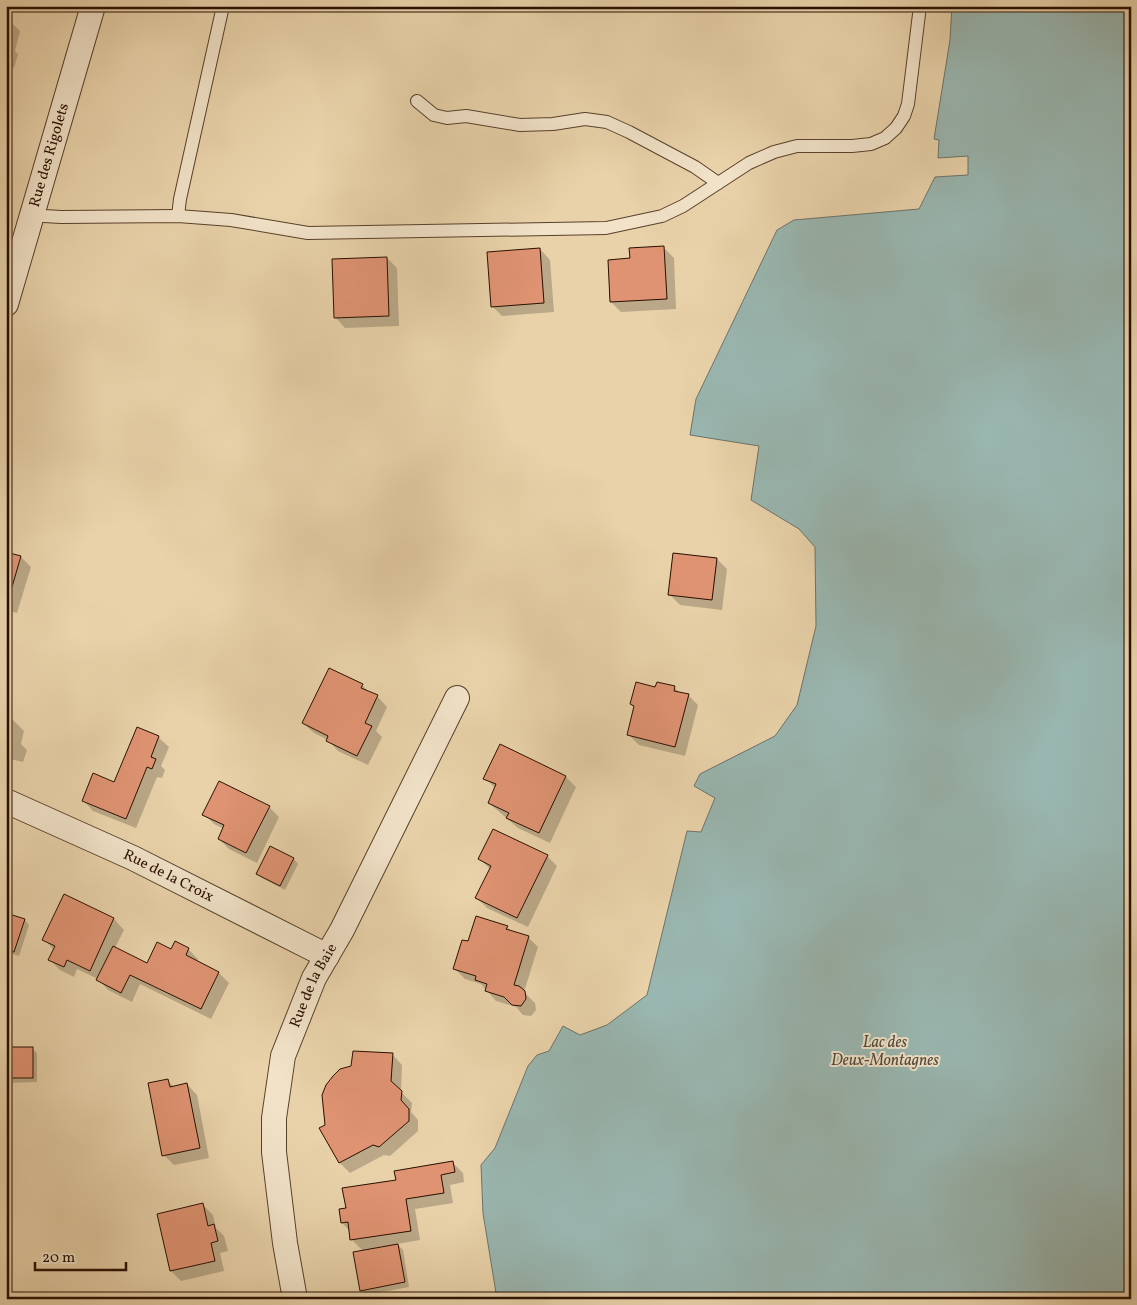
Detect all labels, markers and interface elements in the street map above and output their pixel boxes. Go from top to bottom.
street label: Rue des Rigolets [24,101,75,210]
street label: Rue de la Croix [120,844,218,908]
street label: Rue de la Baie [285,940,342,1031]
water label: Lac des Deux-Montagnes [831,1032,939,1072]
scale bar [35,1240,126,1272]
text: 20 m [42,1248,75,1269]

